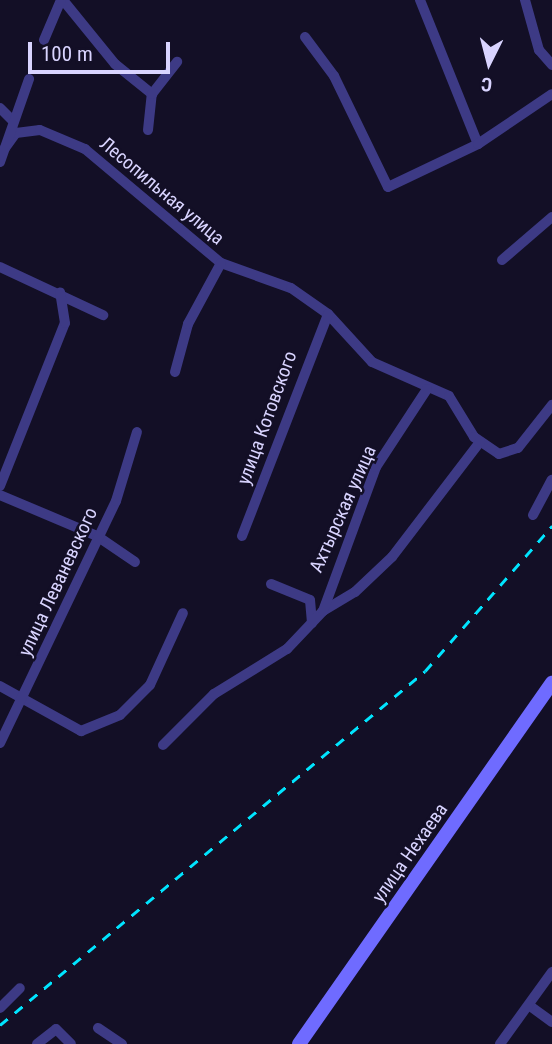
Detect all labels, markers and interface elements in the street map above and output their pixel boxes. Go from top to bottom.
scale bar [32,28,173,72]
north arrow [454,28,524,98]
text: 100 m [41,42,93,66]
text: С [480,72,493,96]
street label: Лесопильная улица [95,132,229,250]
street label: улица Котовского [232,348,302,488]
street label: Ахтырская улица [305,442,381,576]
street label: улица Леваневского [14,504,102,660]
street label: улица Нехаева [367,799,453,907]

